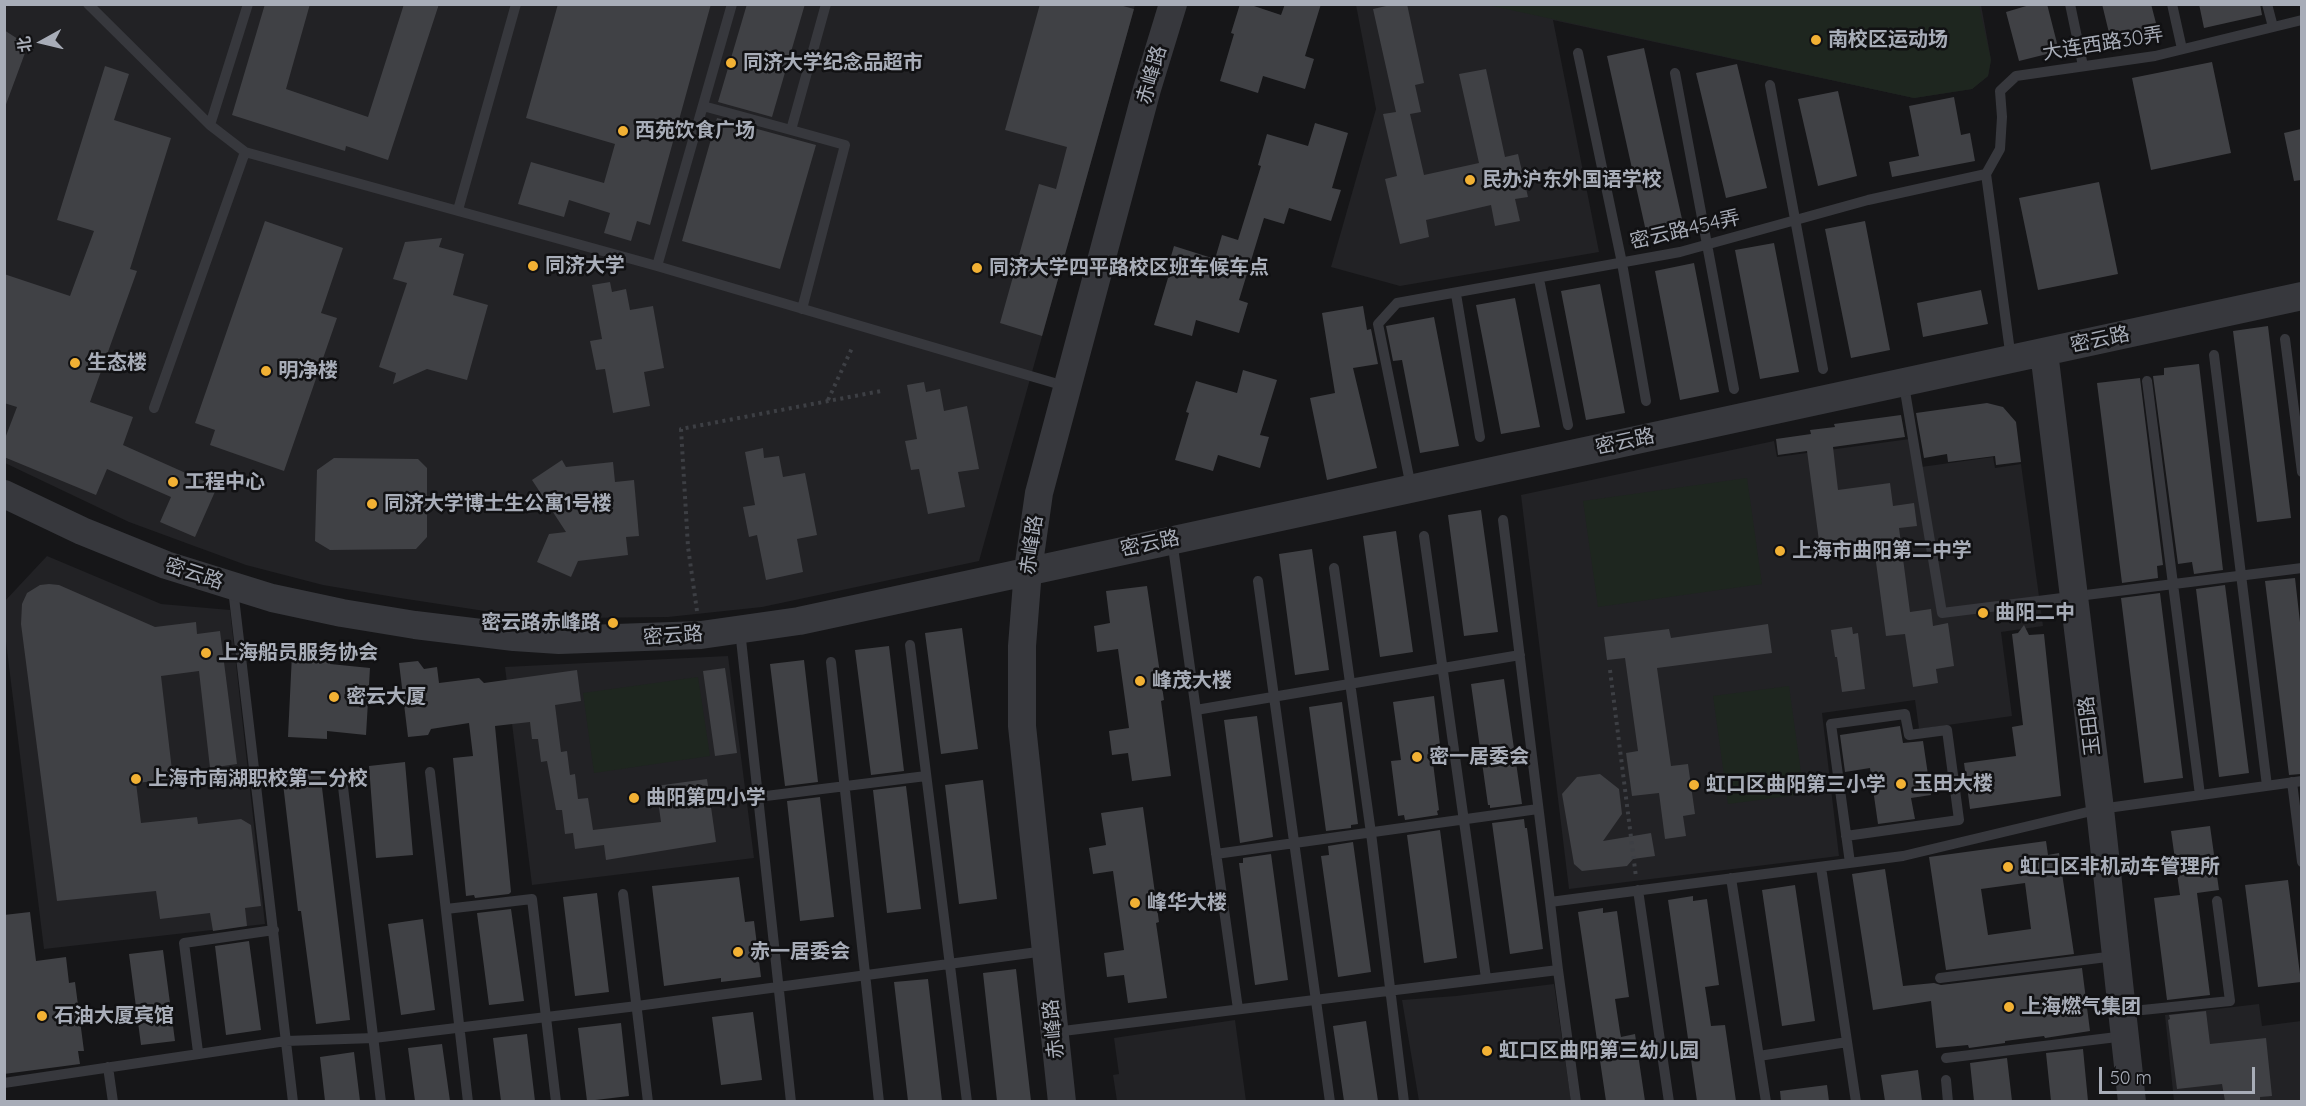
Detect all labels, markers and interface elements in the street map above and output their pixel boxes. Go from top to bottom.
north arrow [12,12,72,72]
street label: 大连西路30弄 [2041,23,2165,65]
place label: 南校区运动场 [1828,28,1948,52]
marker: 南校区运动场 [1809,33,1823,47]
text: 北 [13,35,35,54]
street label: 赤峰路 [1132,43,1172,107]
place label: 同济大学纪念品超市 [743,51,923,75]
marker: 同济大学纪念品超市 [724,56,738,70]
place label: 西苑饮食广场 [635,119,755,143]
marker: 西苑饮食广场 [616,124,630,138]
place label: 民办沪东外国语学校 [1482,168,1662,192]
marker: 民办沪东外国语学校 [1463,173,1477,187]
street label: 密云路454弄 [1628,206,1742,254]
place label: 同济大学 [545,254,625,278]
place label: 同济大学四平路校区班车候车点 [989,256,1269,280]
marker: 同济大学 [526,259,540,273]
marker: 同济大学四平路校区班车候车点 [970,261,984,275]
street label: 密云路 [2068,322,2132,358]
place label: 生态楼 [87,351,147,375]
marker: 生态楼 [68,356,82,370]
place label: 明净楼 [278,359,338,383]
marker: 明净楼 [259,364,273,378]
street label: 密云路 [1593,424,1657,460]
place label: 工程中心 [185,470,265,494]
marker: 工程中心 [166,475,180,489]
place label: 同济大学博士生公寓1号楼 [384,492,612,516]
marker: 同济大学博士生公寓1号楼 [365,497,379,511]
street label: 赤峰路 [1016,514,1048,576]
street label: 密云路 [1118,526,1182,562]
place label: 上海市曲阳第二中学 [1792,539,1972,563]
marker: 上海市曲阳第二中学 [1773,544,1787,558]
street label: 密云路 [162,553,226,595]
place label: 曲阳二中 [1995,601,2075,625]
marker: 曲阳二中 [1976,606,1990,620]
place label: 密云路赤峰路 [481,611,601,635]
marker: 密云路赤峰路 [606,616,620,630]
street label: 密云路 [642,622,704,650]
place label: 上海船员服务协会 [218,641,378,665]
marker: 上海船员服务协会 [199,646,213,660]
place label: 峰茂大楼 [1152,669,1232,693]
marker: 峰茂大楼 [1133,674,1147,688]
place label: 密云大厦 [346,685,426,709]
marker: 密云大厦 [327,690,341,704]
street label: 玉田路 [2074,695,2106,757]
place label: 密一居委会 [1429,745,1529,769]
marker: 密一居委会 [1410,750,1424,764]
place label: 上海市南湖职校第二分校 [148,767,368,791]
marker: 上海市南湖职校第二分校 [129,772,143,786]
place label: 玉田大楼 [1913,772,1993,796]
place label: 虹口区曲阳第三小学 [1706,773,1886,797]
marker: 玉田大楼 [1894,777,1908,791]
marker: 虹口区曲阳第三小学 [1687,778,1701,792]
place label: 曲阳第四小学 [646,786,766,810]
marker: 曲阳第四小学 [627,791,641,805]
place label: 虹口区非机动车管理所 [2020,855,2220,879]
marker: 虹口区非机动车管理所 [2001,860,2015,874]
place label: 峰华大楼 [1147,891,1227,915]
marker: 峰华大楼 [1128,896,1142,910]
place label: 赤一居委会 [750,940,850,964]
marker: 赤一居委会 [731,945,745,959]
place label: 上海燃气集团 [2021,995,2141,1019]
street label: 赤峰路 [1039,998,1069,1060]
marker: 上海燃气集团 [2002,1000,2016,1014]
place label: 石油大厦宾馆 [54,1004,174,1028]
marker: 石油大厦宾馆 [35,1009,49,1023]
place label: 虹口区曲阳第三幼儿园 [1499,1039,1699,1063]
marker: 虹口区曲阳第三幼儿园 [1480,1044,1494,1058]
scale bar [2102,1055,2258,1093]
text: 50 m [2110,1066,2152,1089]

